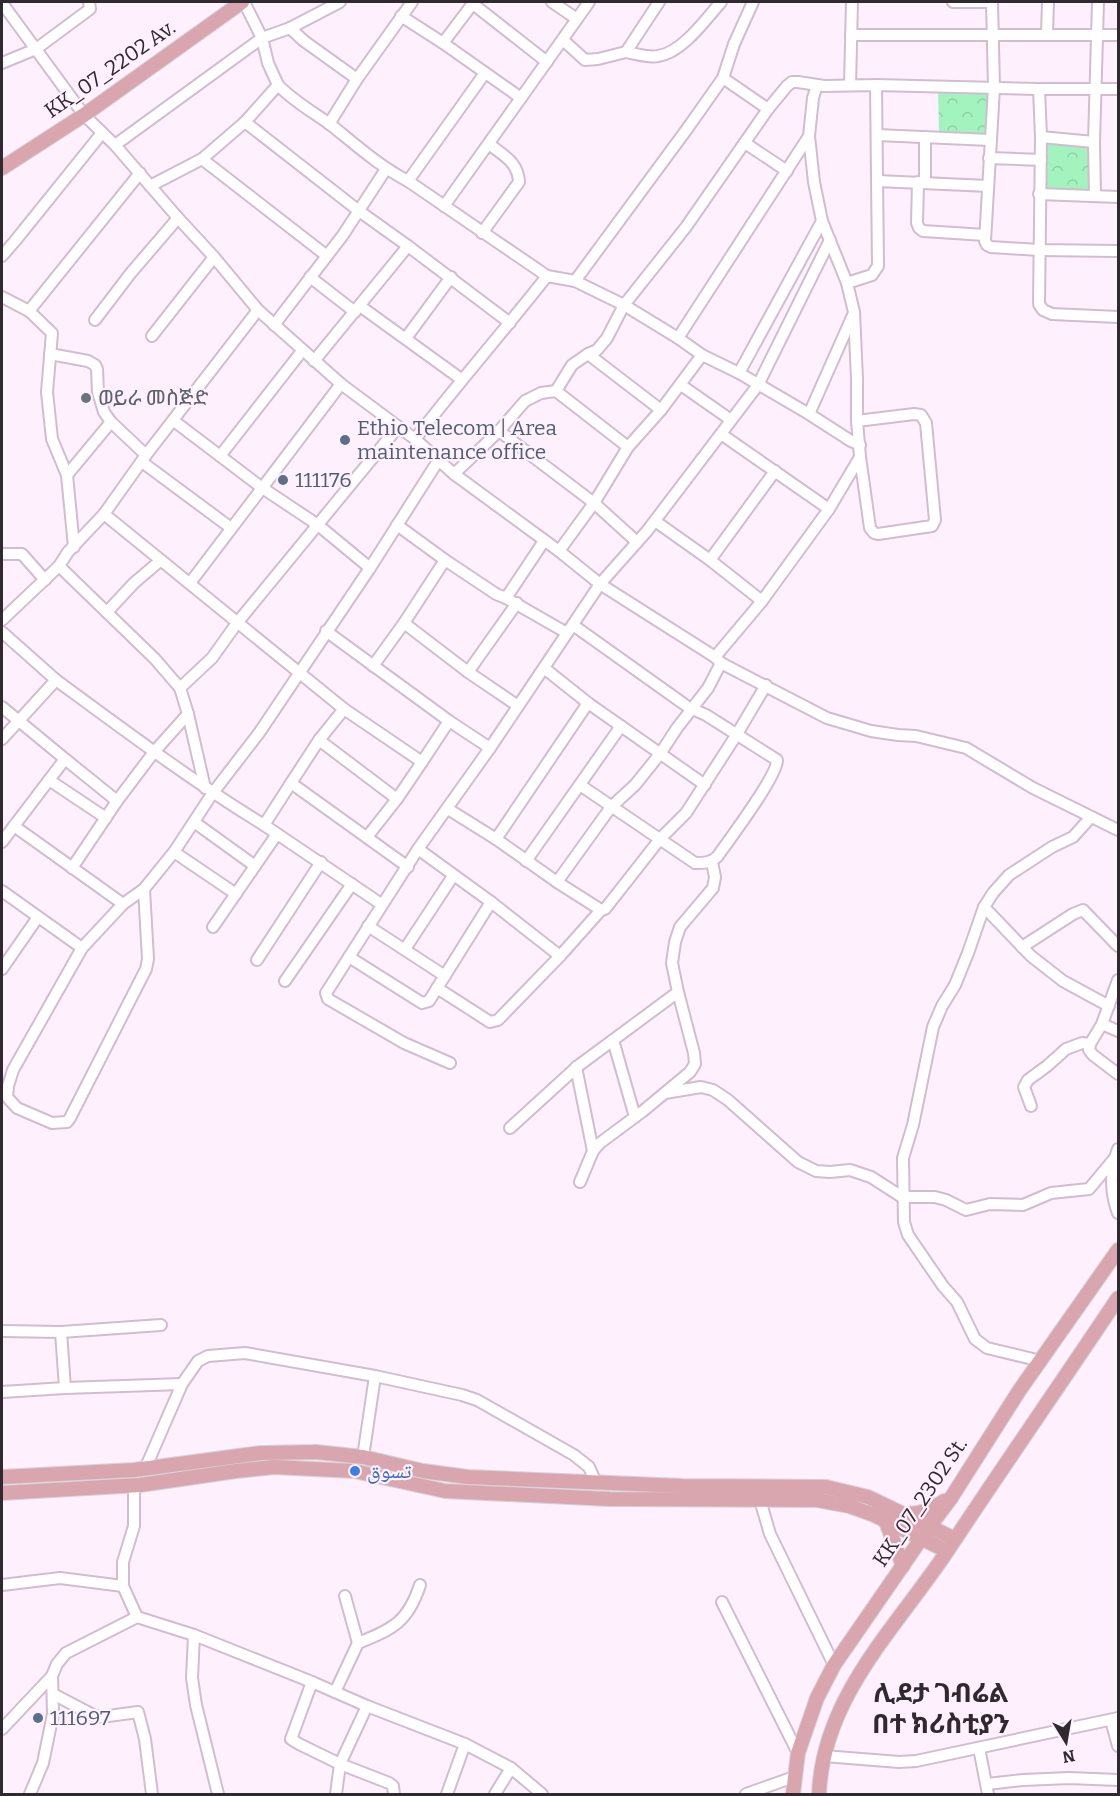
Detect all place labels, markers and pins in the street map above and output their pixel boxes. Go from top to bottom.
place label: ወይራ መስጅድ [98,385,209,411]
marker: ወይራ መስጅድ [79,391,93,405]
place label: Ethio Telecom | Area maintenance office [357,415,558,465]
marker: Ethio Telecom | Area maintenance office [338,433,352,447]
place label: 111176 [295,467,351,493]
marker: 111176 [276,473,290,487]
place label: تسوق [367,1458,412,1484]
marker: تسوق [348,1464,362,1478]
place label: 111697 [50,1705,111,1731]
marker: 111697 [31,1711,45,1725]

